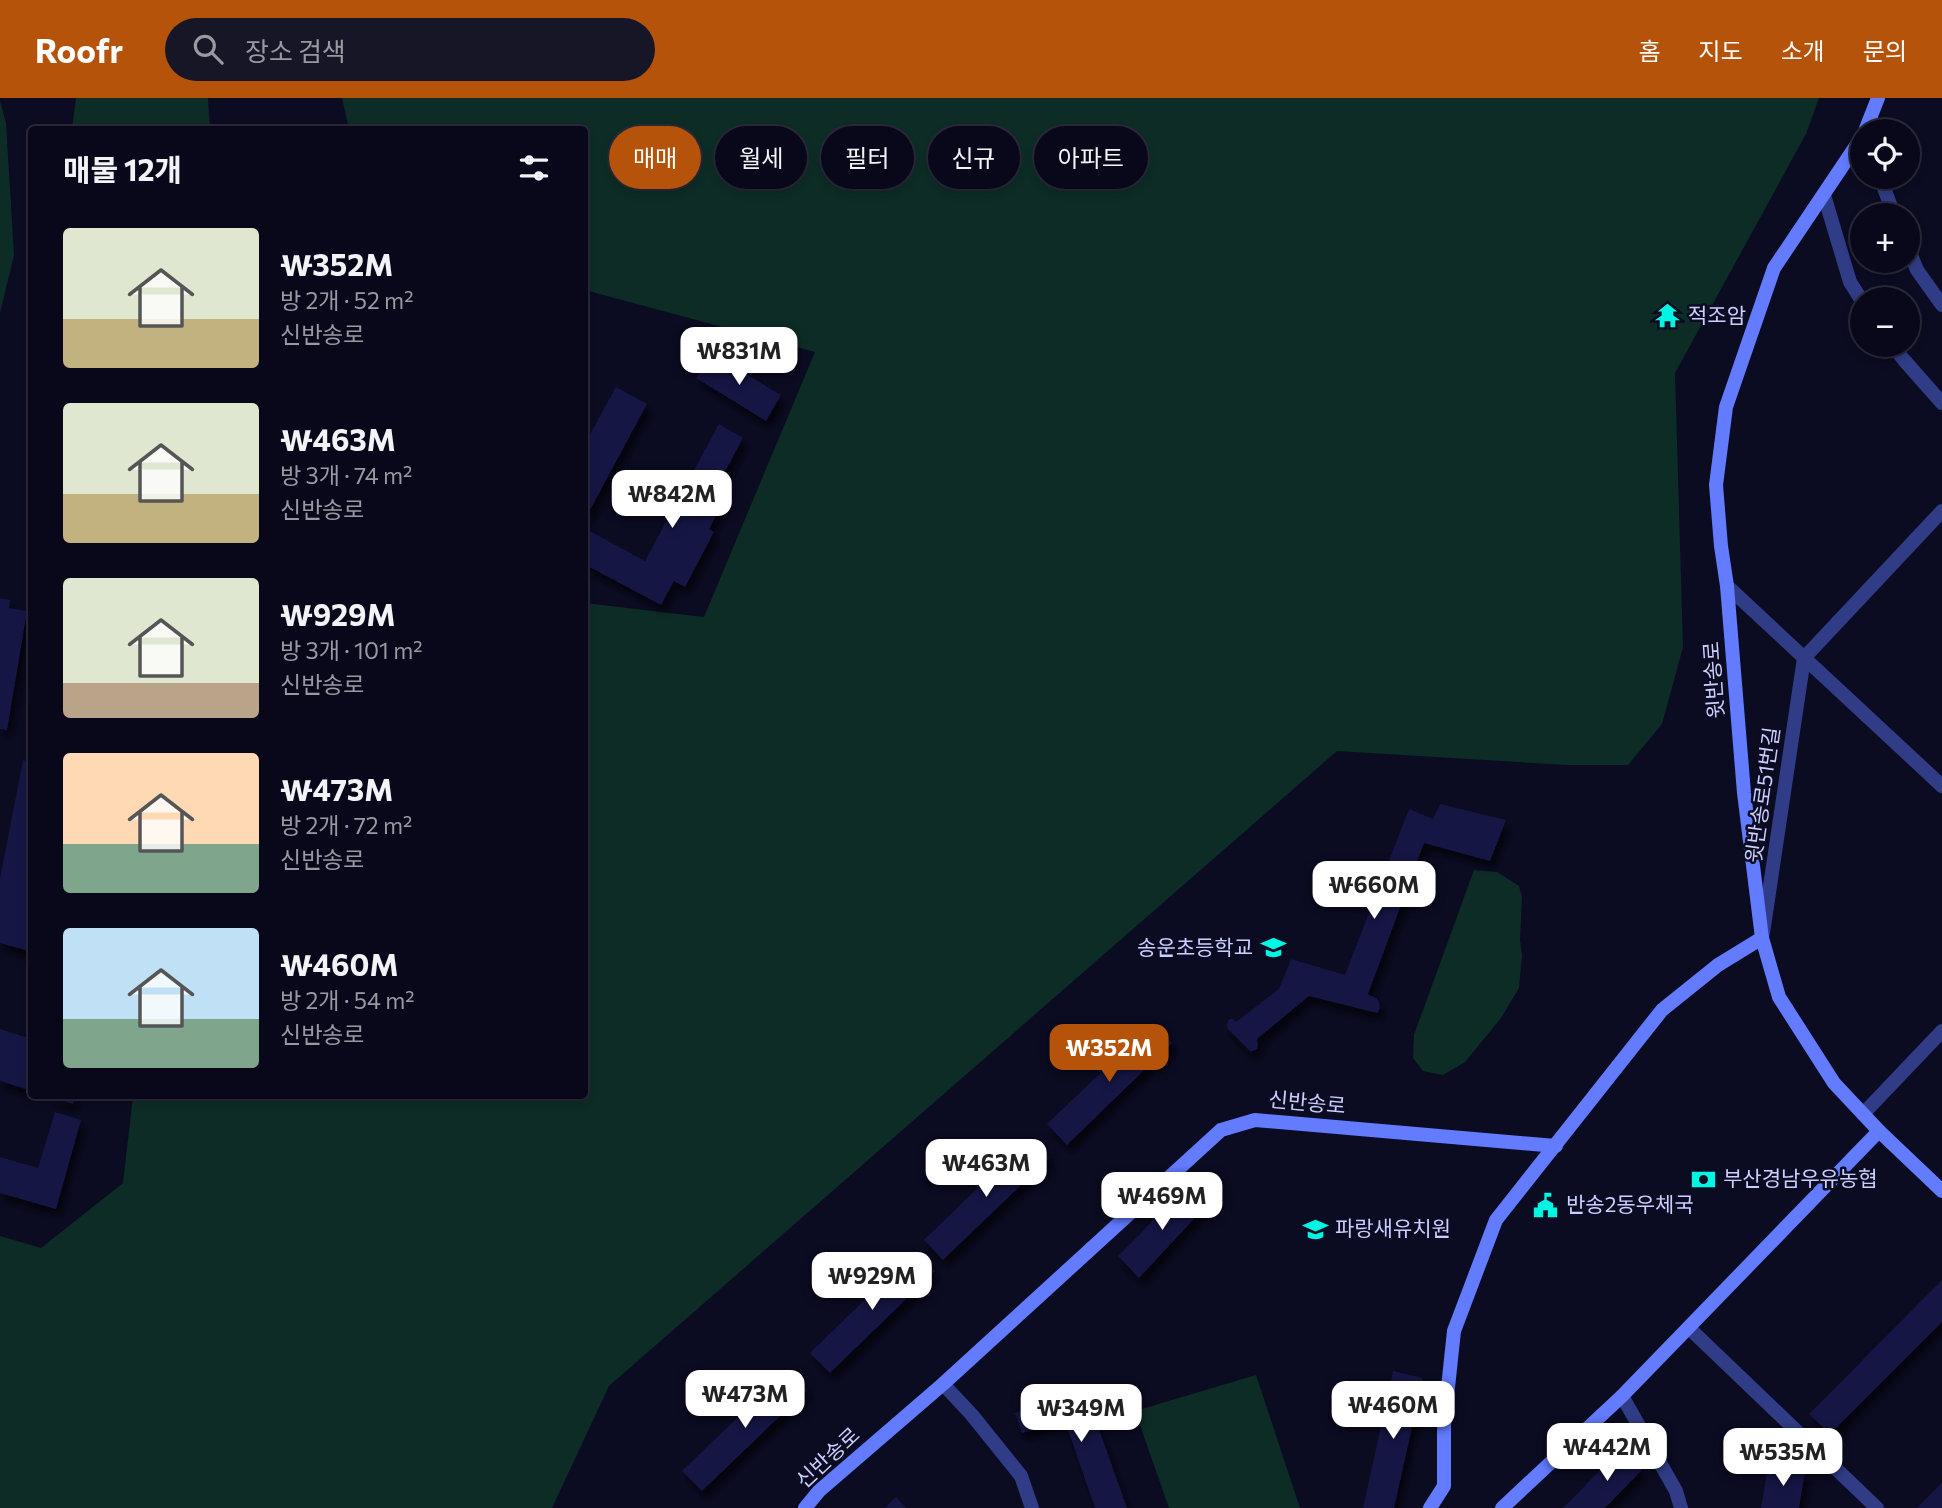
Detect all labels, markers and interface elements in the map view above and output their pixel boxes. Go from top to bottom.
search box [165,18,655,81]
text: Roofr [35,29,123,70]
icon: search [189,30,227,68]
text: 장소 검색 [245,35,346,66]
text: 홈 [1638,36,1660,65]
text: 지도 [1698,36,1743,65]
text: 소개 [1781,36,1825,65]
text: 문의 [1863,36,1907,65]
map controls [1850,119,1920,357]
button: locate [1850,119,1920,189]
chip: 매매 [609,126,701,189]
chip: 월세 [715,126,807,189]
chip: 필터 [821,126,914,189]
chip: 신규 [928,126,1020,189]
chip: 아파트 [1034,126,1148,189]
icon: filters [515,149,553,187]
text: 매물 12개 [63,150,182,187]
button: + [1850,203,1920,273]
text: ₩352M [280,245,393,282]
icon: home [119,256,203,340]
text: 방 2개 · 52 m² [280,286,413,314]
button: − [1850,287,1920,357]
temple icon: 적조암 [1654,302,1682,330]
place label: 적조암 [1688,302,1746,327]
text: 신반송로 [280,320,365,348]
pin: ₩831M [690,328,788,387]
text: ₩831M [696,336,782,364]
text: ₩463M [280,420,396,457]
icon: home [119,431,203,515]
text: 방 3개 · 74 m² [280,461,412,489]
pin: ₩842M [623,470,721,530]
text: ₩842M [628,479,716,507]
text: 신반송로 [280,495,365,523]
text: ₩929M [280,595,395,632]
icon: home [119,606,203,690]
text: 방 3개 · 101 m² [280,636,422,664]
street label: 윗반송로 [1697,641,1728,720]
text: 신반송로 [280,670,365,698]
street label: 윗반송로51번길 [1740,725,1783,864]
text: ₩473M [280,770,393,807]
icon: home [119,781,203,865]
text: 방 2개 · 72 m² [280,811,412,839]
text: 신반송로 [280,845,365,873]
pin: ₩660M [1325,862,1423,921]
text: ₩660M [1329,870,1419,898]
place label: 송운초등학교 [1137,934,1253,959]
school or university icon: 송운초등학교 [1259,934,1287,962]
text: ₩460M [280,945,398,982]
icon: home [119,956,203,1040]
text: 방 2개 · 54 m² [280,986,414,1014]
text: 신반송로 [280,1020,365,1048]
pin: ₩352M [1060,1024,1158,1084]
text: ₩352M [1066,1033,1152,1061]
street label: 신반송로 [1268,1086,1347,1117]
pin: ₩463M [937,1140,1035,1199]
text: ₩463M [942,1148,1030,1176]
bank icon: 부산경남우유농협 [1689,1165,1717,1193]
place label: 부산경남우유농협 [1723,1165,1878,1190]
pin: ₩469M [1113,1172,1211,1232]
text: ₩469M [1117,1181,1207,1209]
public building icon: 반송2동우체국 [1532,1191,1560,1219]
place label: 반송2동우체국 [1566,1191,1694,1216]
school or university icon: 파랑새유치원 [1301,1215,1329,1243]
place label: 파랑새유치원 [1335,1215,1451,1240]
pin: ₩929M [823,1252,921,1312]
text: ₩929M [828,1261,916,1289]
pin: ₩473M [696,1370,794,1430]
text: ₩473M [702,1379,788,1407]
pin: ₩460M [1344,1382,1442,1441]
pin: ₩349M [1032,1384,1130,1444]
text: ₩460M [1348,1390,1438,1418]
text: ₩349M [1037,1393,1125,1421]
street label: 신반송로 [790,1421,864,1492]
pin: ₩442M [1558,1424,1656,1483]
pin: ₩535M [1734,1428,1832,1488]
text: ₩442M [1563,1432,1651,1460]
text: ₩535M [1739,1437,1827,1465]

